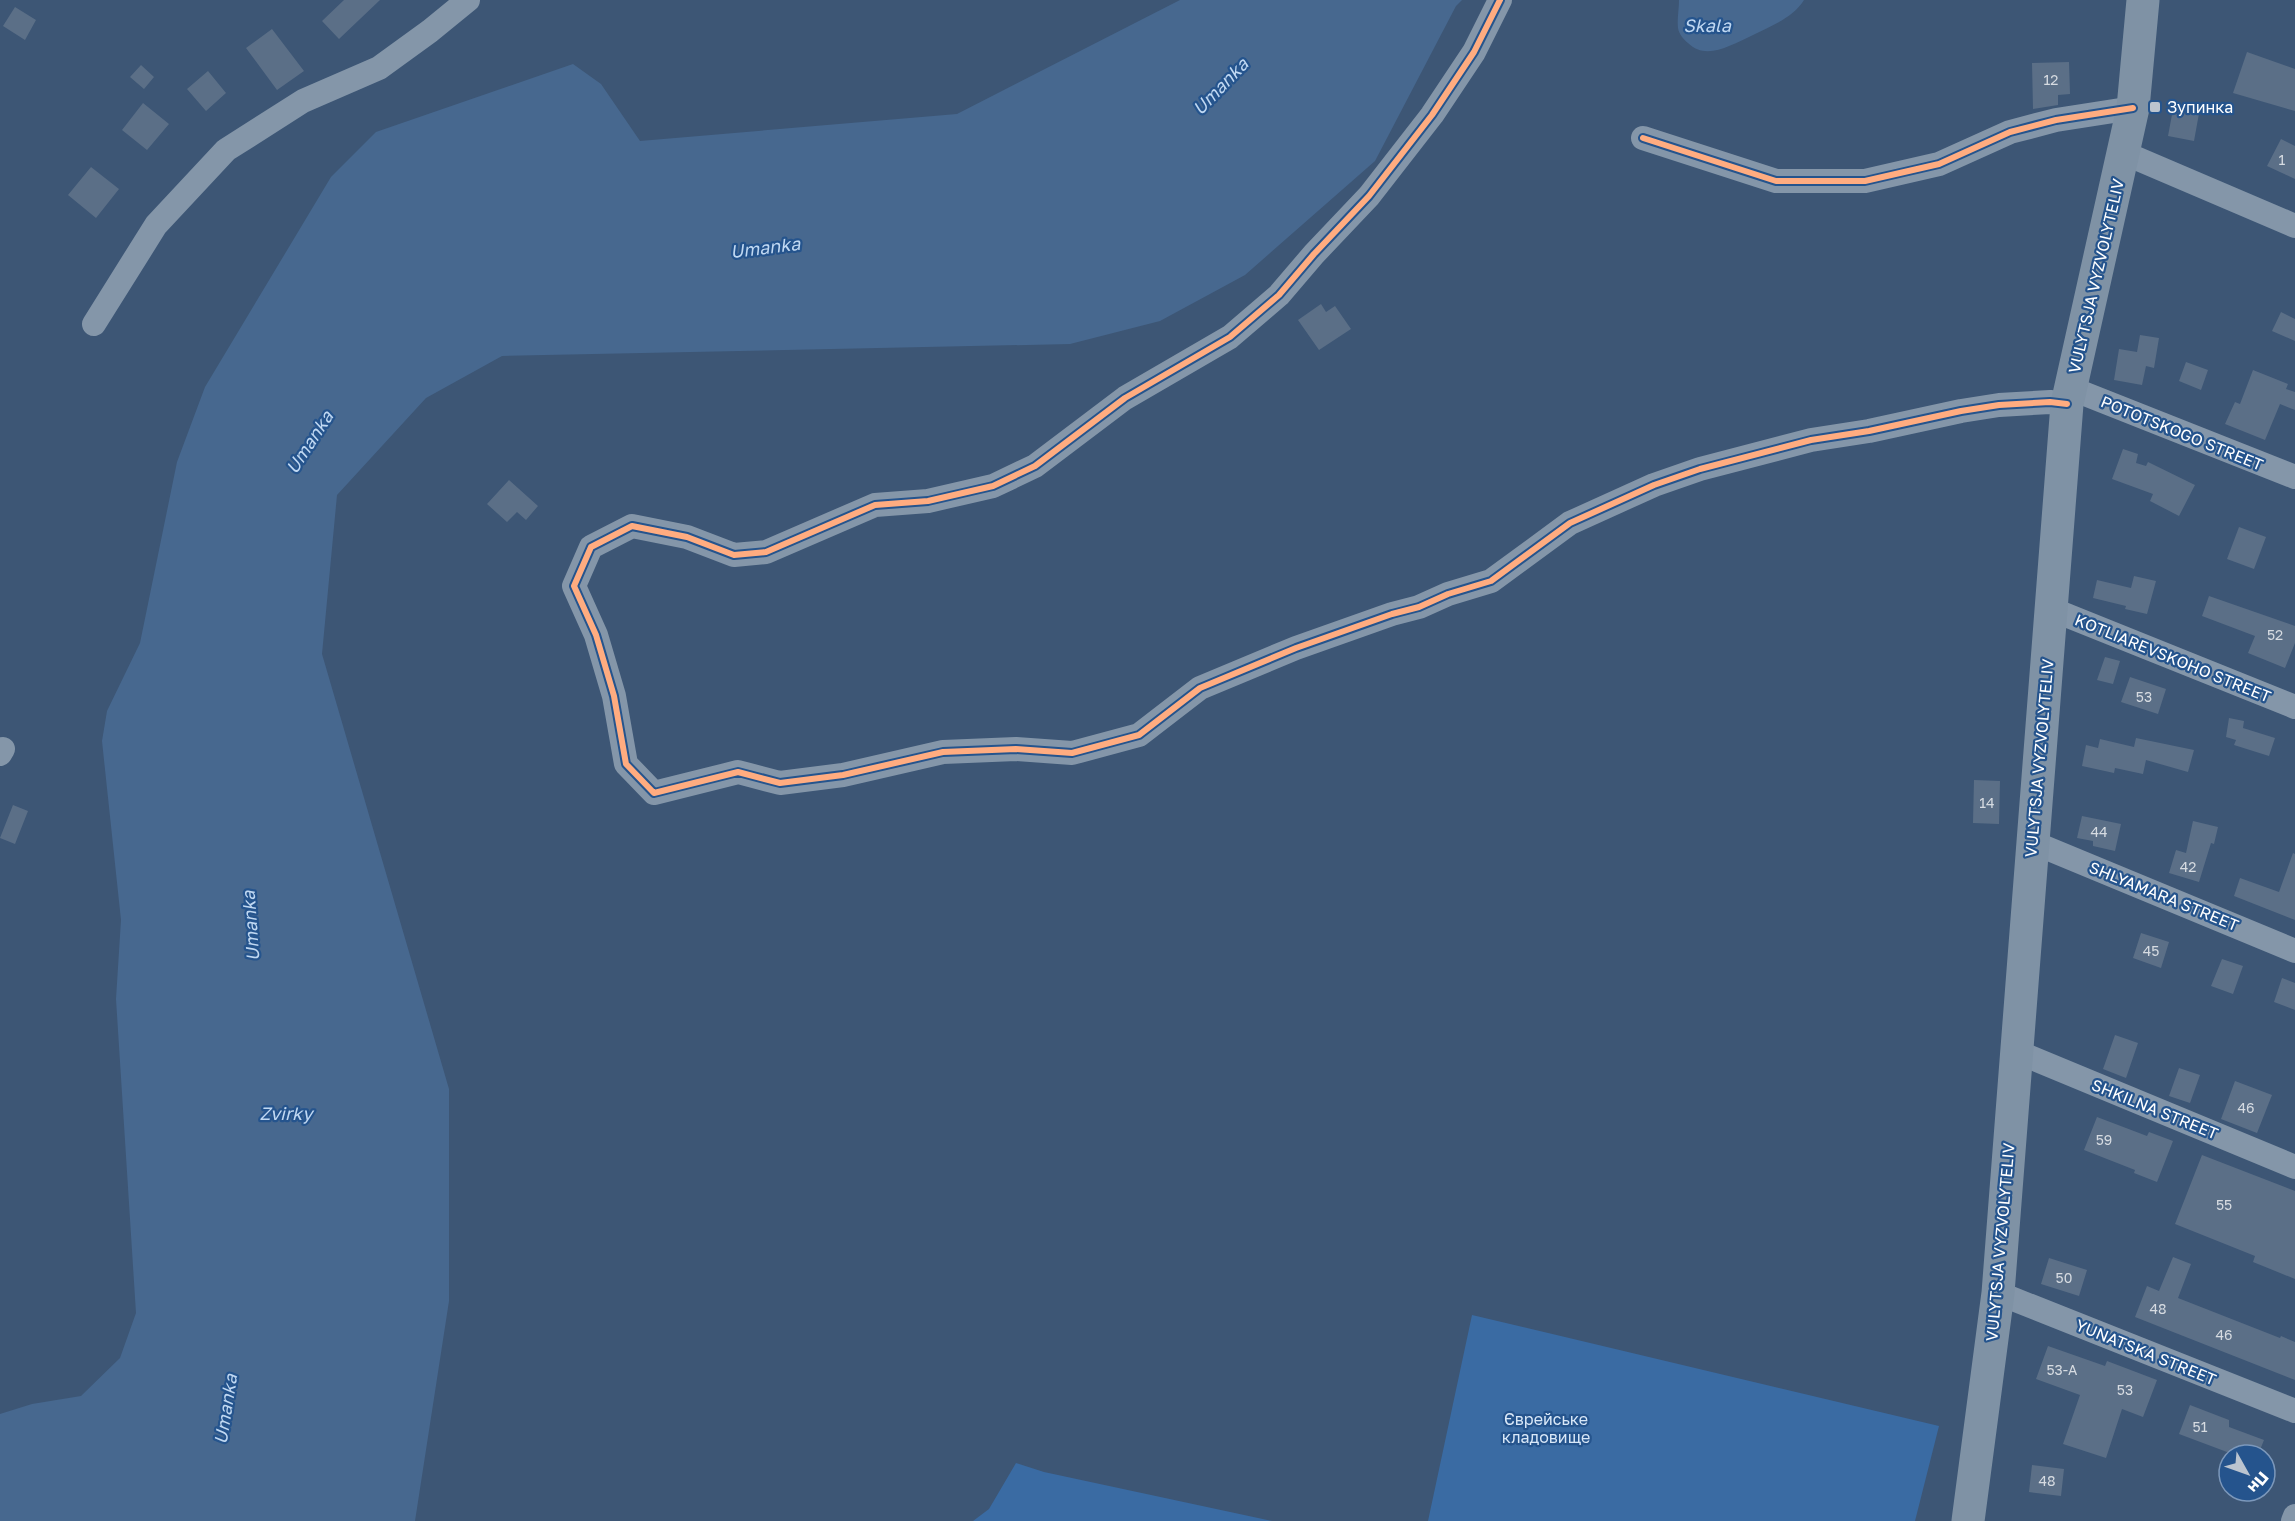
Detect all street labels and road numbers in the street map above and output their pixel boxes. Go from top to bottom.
street label: VULYTSJA VYZVOLYTELIV [2064,177,2128,375]
street label: POTOTSKOGO STREET [2098,391,2266,475]
street label: KOTLIAREVSKOHO STREET [2072,609,2274,707]
street label: VULYTSJA VYZVOLYTELIV [2020,658,2058,858]
street label: SHLYAMARA STREET [2086,857,2242,935]
street label: SHKILNA STREET [2089,1074,2221,1144]
street label: VULYTSJA VYZVOLYTELIV [1981,1142,2019,1342]
street label: YUNATSKA STREET [2073,1315,2219,1389]

